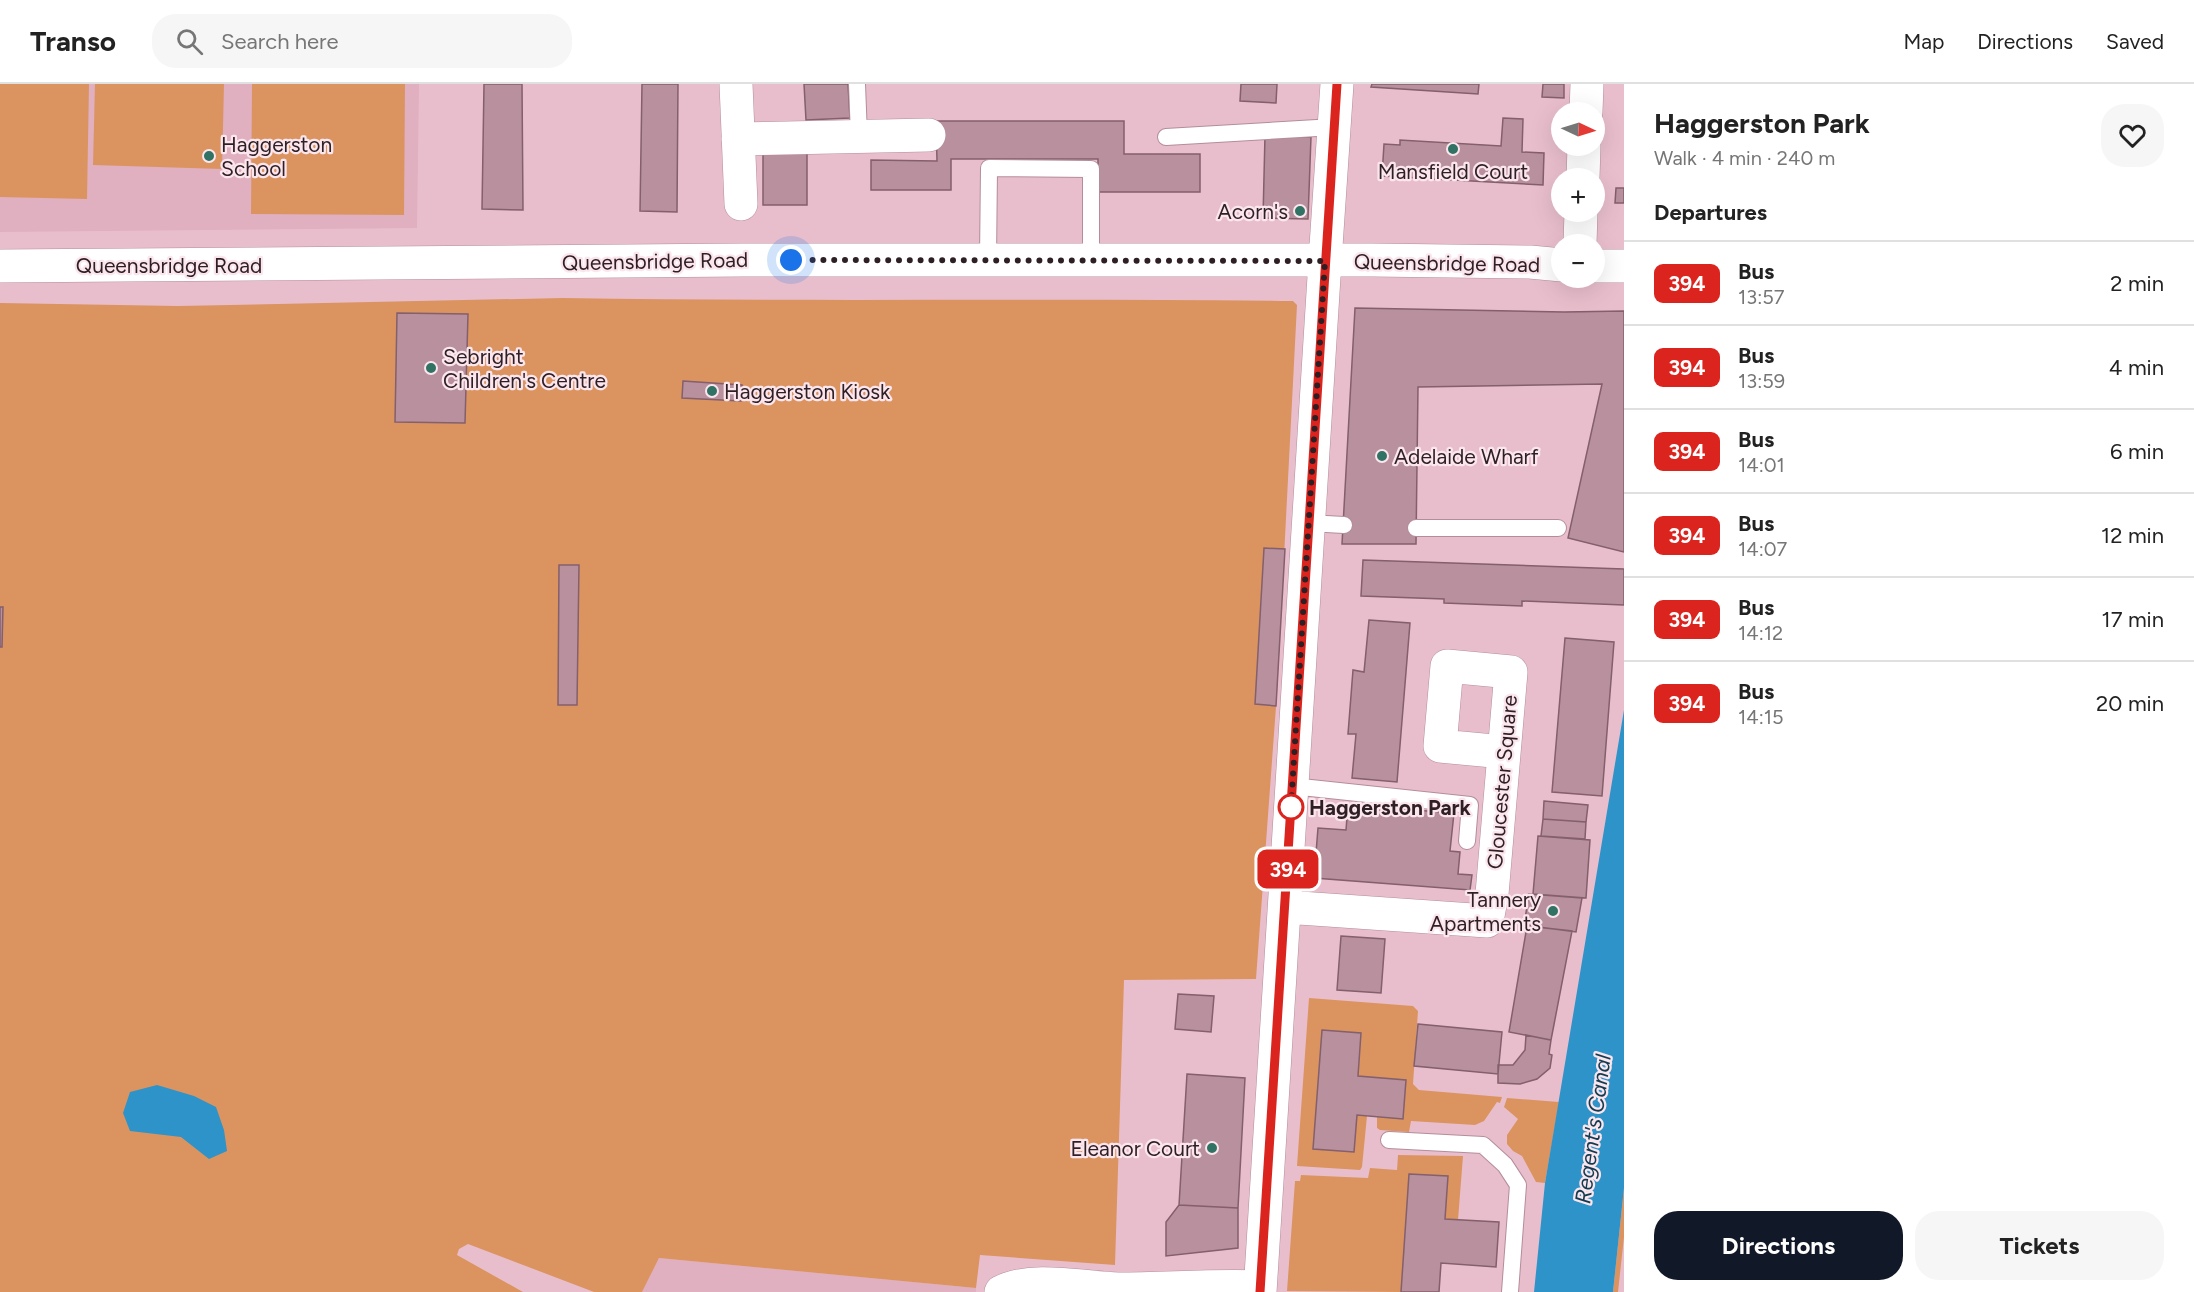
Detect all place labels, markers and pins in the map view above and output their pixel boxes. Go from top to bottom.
place label: Haggerston School [221,132,332,181]
marker: Mansfield Court [1446,142,1460,156]
marker: Haggerston School [202,149,216,163]
place label: Mansfield Court [1378,159,1528,184]
place label: Acorn's [1218,199,1288,224]
marker: Acorn's [1293,204,1307,218]
place label: Sebright Children's Centre [443,344,606,393]
marker: Sebright Children's Centre [424,361,438,375]
place label: Haggerston Kiosk [724,379,891,404]
marker: Haggerston Kiosk [705,384,719,398]
place label: Adelaide Wharf [1394,444,1539,469]
marker: Adelaide Wharf [1375,449,1389,463]
marker: Haggerston Park [1278,794,1304,820]
place label: Haggerston Park [1309,795,1472,820]
place label: Tannery Apartments [1430,887,1541,936]
marker: Tannery Apartments [1546,904,1560,918]
place label: Eleanor Court [1071,1136,1200,1161]
marker: Eleanor Court [1205,1141,1219,1155]

